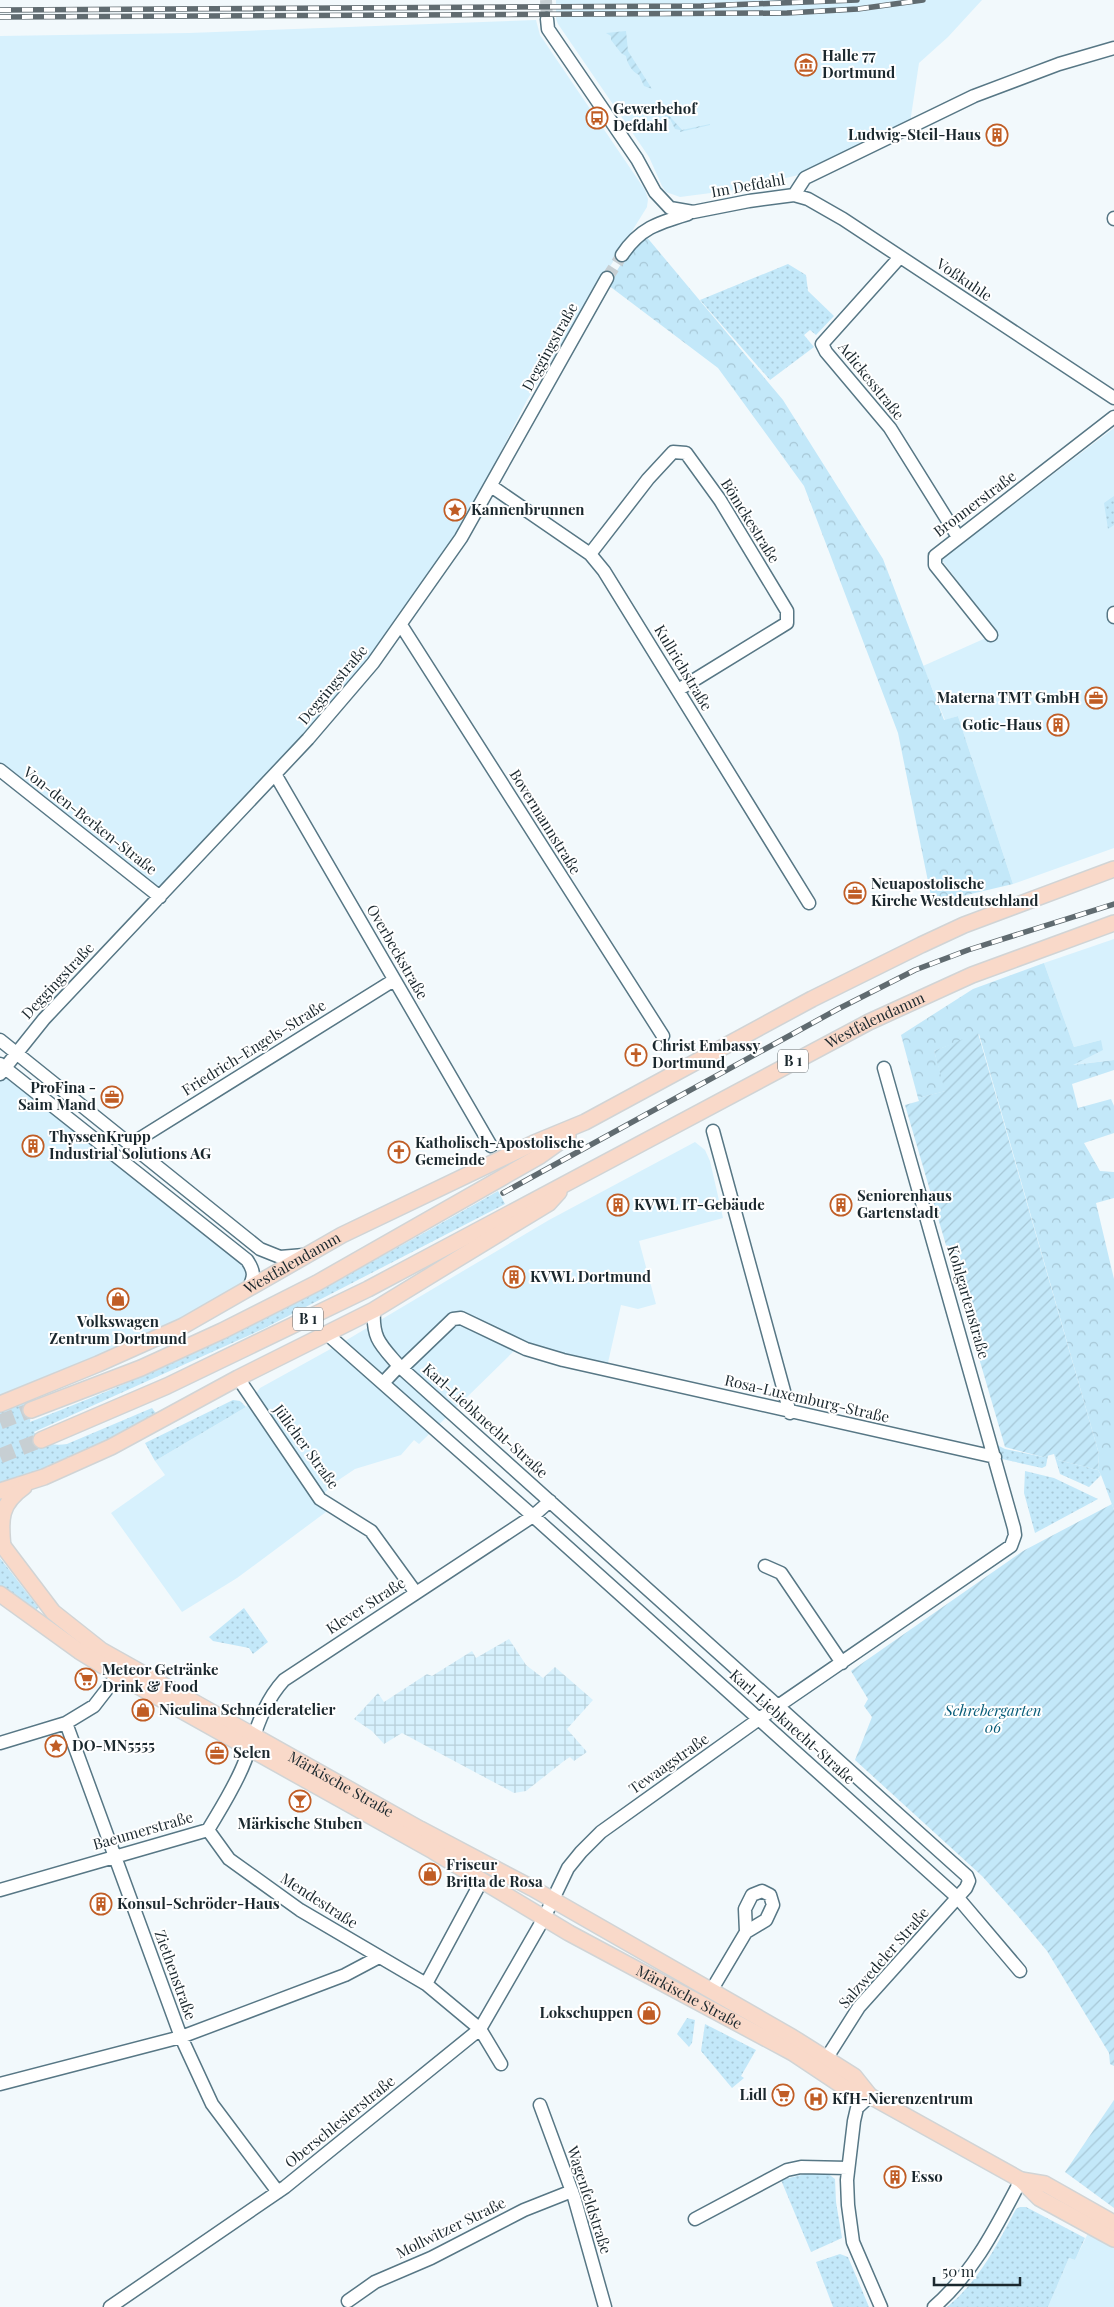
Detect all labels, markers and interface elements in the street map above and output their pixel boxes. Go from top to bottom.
place label: Halle 77 Dortmund [822,45,895,82]
museum icon: Halle 77 Dortmund [794,53,818,77]
place label: Gewerbehof Defdahl [613,98,698,135]
bus stop icon: Gewerbehof Defdahl [585,106,609,130]
building icon: Ludwig-Steil-Haus [985,123,1009,147]
place label: Ludwig-Steil-Haus [848,124,981,144]
street label: Im Defdahl [709,169,786,201]
street label: Voßkuhle [932,253,996,305]
street label: Deggingstraße [517,299,582,394]
street label: Adickesstraße [834,337,909,423]
street label: Bronnerstraße [929,466,1020,541]
street label: Bömckestraße [717,474,785,567]
place icon: Kannenbrunnen [443,498,467,522]
place label: Kannenbrunnen [471,499,585,519]
street label: Kullrichstraße [650,621,717,714]
street label: Deggingstraße [293,640,371,728]
office icon: Materna TMT GmbH [1084,686,1108,710]
place label: Materna TMT GmbH [936,687,1080,707]
building icon: Gotic-Haus [1046,713,1070,737]
place label: Gotic-Haus [962,714,1042,734]
street label: Von-den-Berken-Straße [19,761,162,879]
street label: Bovermannstraße [506,765,586,878]
place label: Neuapostolische Kirche Westdeutschland [871,873,1039,910]
office icon: Neuapostolische Kirche Westdeutschland [843,881,867,905]
street label: Overbeckstraße [363,900,433,1003]
street label: Deggingstraße [17,938,98,1023]
street label: Westfalendamm [821,987,928,1053]
street label: Friedrich-Engels-Straße [178,995,329,1100]
place label: Christ Embassy Dortmund [652,1035,761,1072]
church icon: Christ Embassy Dortmund [624,1043,648,1067]
road number: B 1 [778,1050,808,1072]
place label: ProFina - Saim Mand [18,1077,96,1114]
office icon: ProFina - Saim Mand [100,1085,124,1109]
place label: ThyssenKrupp Industrial Solutions AG [49,1126,211,1163]
place label: Katholisch-Apostolische Gemeinde [415,1132,585,1169]
building icon: ThyssenKrupp Industrial Solutions AG [21,1134,45,1158]
church icon: Katholisch-Apostolische Gemeinde [387,1140,411,1164]
place label: Seniorenhaus Gartenstadt [857,1185,952,1222]
building icon: KVWL IT-Gebäude [606,1193,630,1217]
building icon: Seniorenhaus Gartenstadt [829,1193,853,1217]
place label: KVWL IT-Gebäude [634,1194,765,1214]
street label: Westfalendamm [239,1227,344,1299]
street label: Kohlgartenstraße [943,1243,995,1361]
building icon: KVWL Dortmund [502,1265,526,1289]
place label: KVWL Dortmund [530,1266,651,1286]
shop icon: Volkswagen Zentrum Dortmund [106,1287,130,1311]
road number: B 1 [293,1308,323,1330]
place label: Volkswagen Zentrum Dortmund [49,1311,187,1348]
street label: Karl-Liebknecht-Straße [419,1359,553,1482]
street label: Rosa-Luxemburg-Straße [723,1369,892,1427]
street label: Jülicher Straße [269,1399,344,1493]
street label: Klever Straße [322,1572,409,1638]
place label: Meteor Getränke Drink & Food [102,1659,219,1696]
street label: Karl-Liebknecht-Straße [726,1665,860,1788]
supermarket icon: Meteor Getränke Drink & Food [74,1667,98,1691]
shop icon: Niculina Schneideratelier [131,1698,155,1722]
place label: Niculina Schneideratelier [159,1699,335,1719]
park label: Schrebergarten 06 [944,1700,1041,1737]
street label: Tewaagstraße [625,1728,712,1798]
place icon: DO-MN5555 [44,1734,68,1758]
place label: DO-MN5555 [72,1735,155,1755]
office icon: Selen [205,1741,229,1765]
place label: Selen [233,1742,271,1762]
street label: Märkische Straße [285,1746,398,1821]
bar icon: Märkische Stuben [288,1789,312,1813]
street label: Baeumerstraße [90,1806,195,1854]
place label: Märkische Stuben [238,1813,363,1833]
place label: Friseur Britta de Rosa [446,1854,543,1891]
shop icon: Friseur Britta de Rosa [418,1862,442,1886]
street label: Mendestraße [277,1868,362,1933]
building icon: Konsul-Schröder-Haus [89,1892,113,1916]
place label: Konsul-Schröder-Haus [117,1893,280,1913]
street label: Salzwedeler Straße [834,1902,933,2012]
street label: Ziethenstraße [150,1927,201,2022]
street label: Märkische Straße [633,1960,746,2033]
shop icon: Lokschuppen [637,2001,661,2025]
place label: Lokschuppen [539,2002,634,2022]
street label: Oberschlesierstraße [280,2071,399,2172]
supermarket icon: Lidl [771,2083,795,2107]
place label: Lidl [739,2084,767,2104]
hospital icon: KfH-Nierenzentrum [804,2087,828,2111]
place label: KfH-Nierenzentrum [832,2088,973,2108]
street label: Wagenfeldstraße [563,2142,617,2256]
building icon: Esso [883,2165,907,2189]
place label: Esso [911,2166,943,2186]
street label: Mollwitzer Straße [393,2192,509,2262]
scale bar [934,2254,1020,2286]
text: 50 m [942,2261,975,2281]

